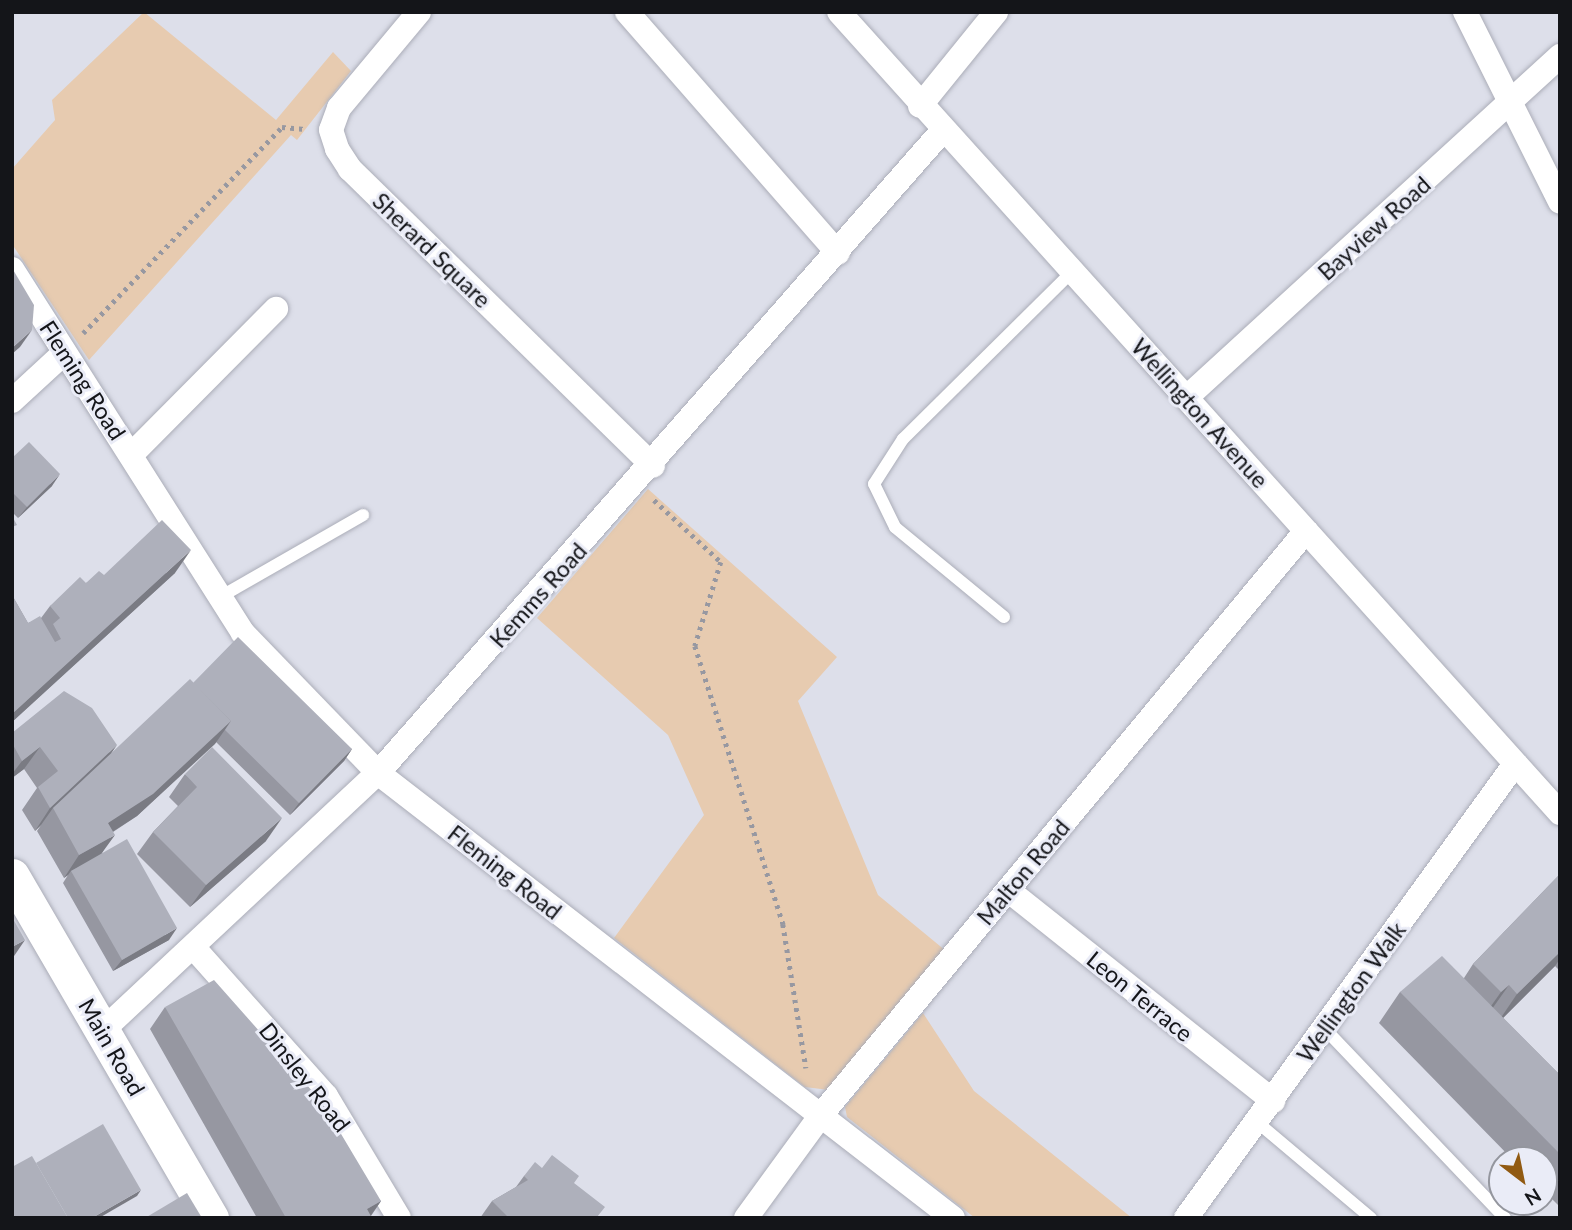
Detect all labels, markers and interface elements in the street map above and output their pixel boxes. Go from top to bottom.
street label: Bayview Road [1312,170,1436,286]
street label: Sherard Square [367,187,497,313]
street label: Fleming Road [34,315,132,445]
street label: Wellington Avenue [1126,332,1274,494]
street label: Kemms Road [484,537,592,653]
street label: Malton Road [971,814,1075,930]
street label: Fleming Road [443,819,567,925]
street label: Wellington Walk [1291,916,1411,1068]
street label: Leon Terrace [1081,945,1199,1047]
street label: Main Road [73,993,151,1101]
street label: Dinsley Road [254,1017,356,1137]
north arrow [1488,1146,1558,1216]
text: N [1521,1184,1546,1211]

